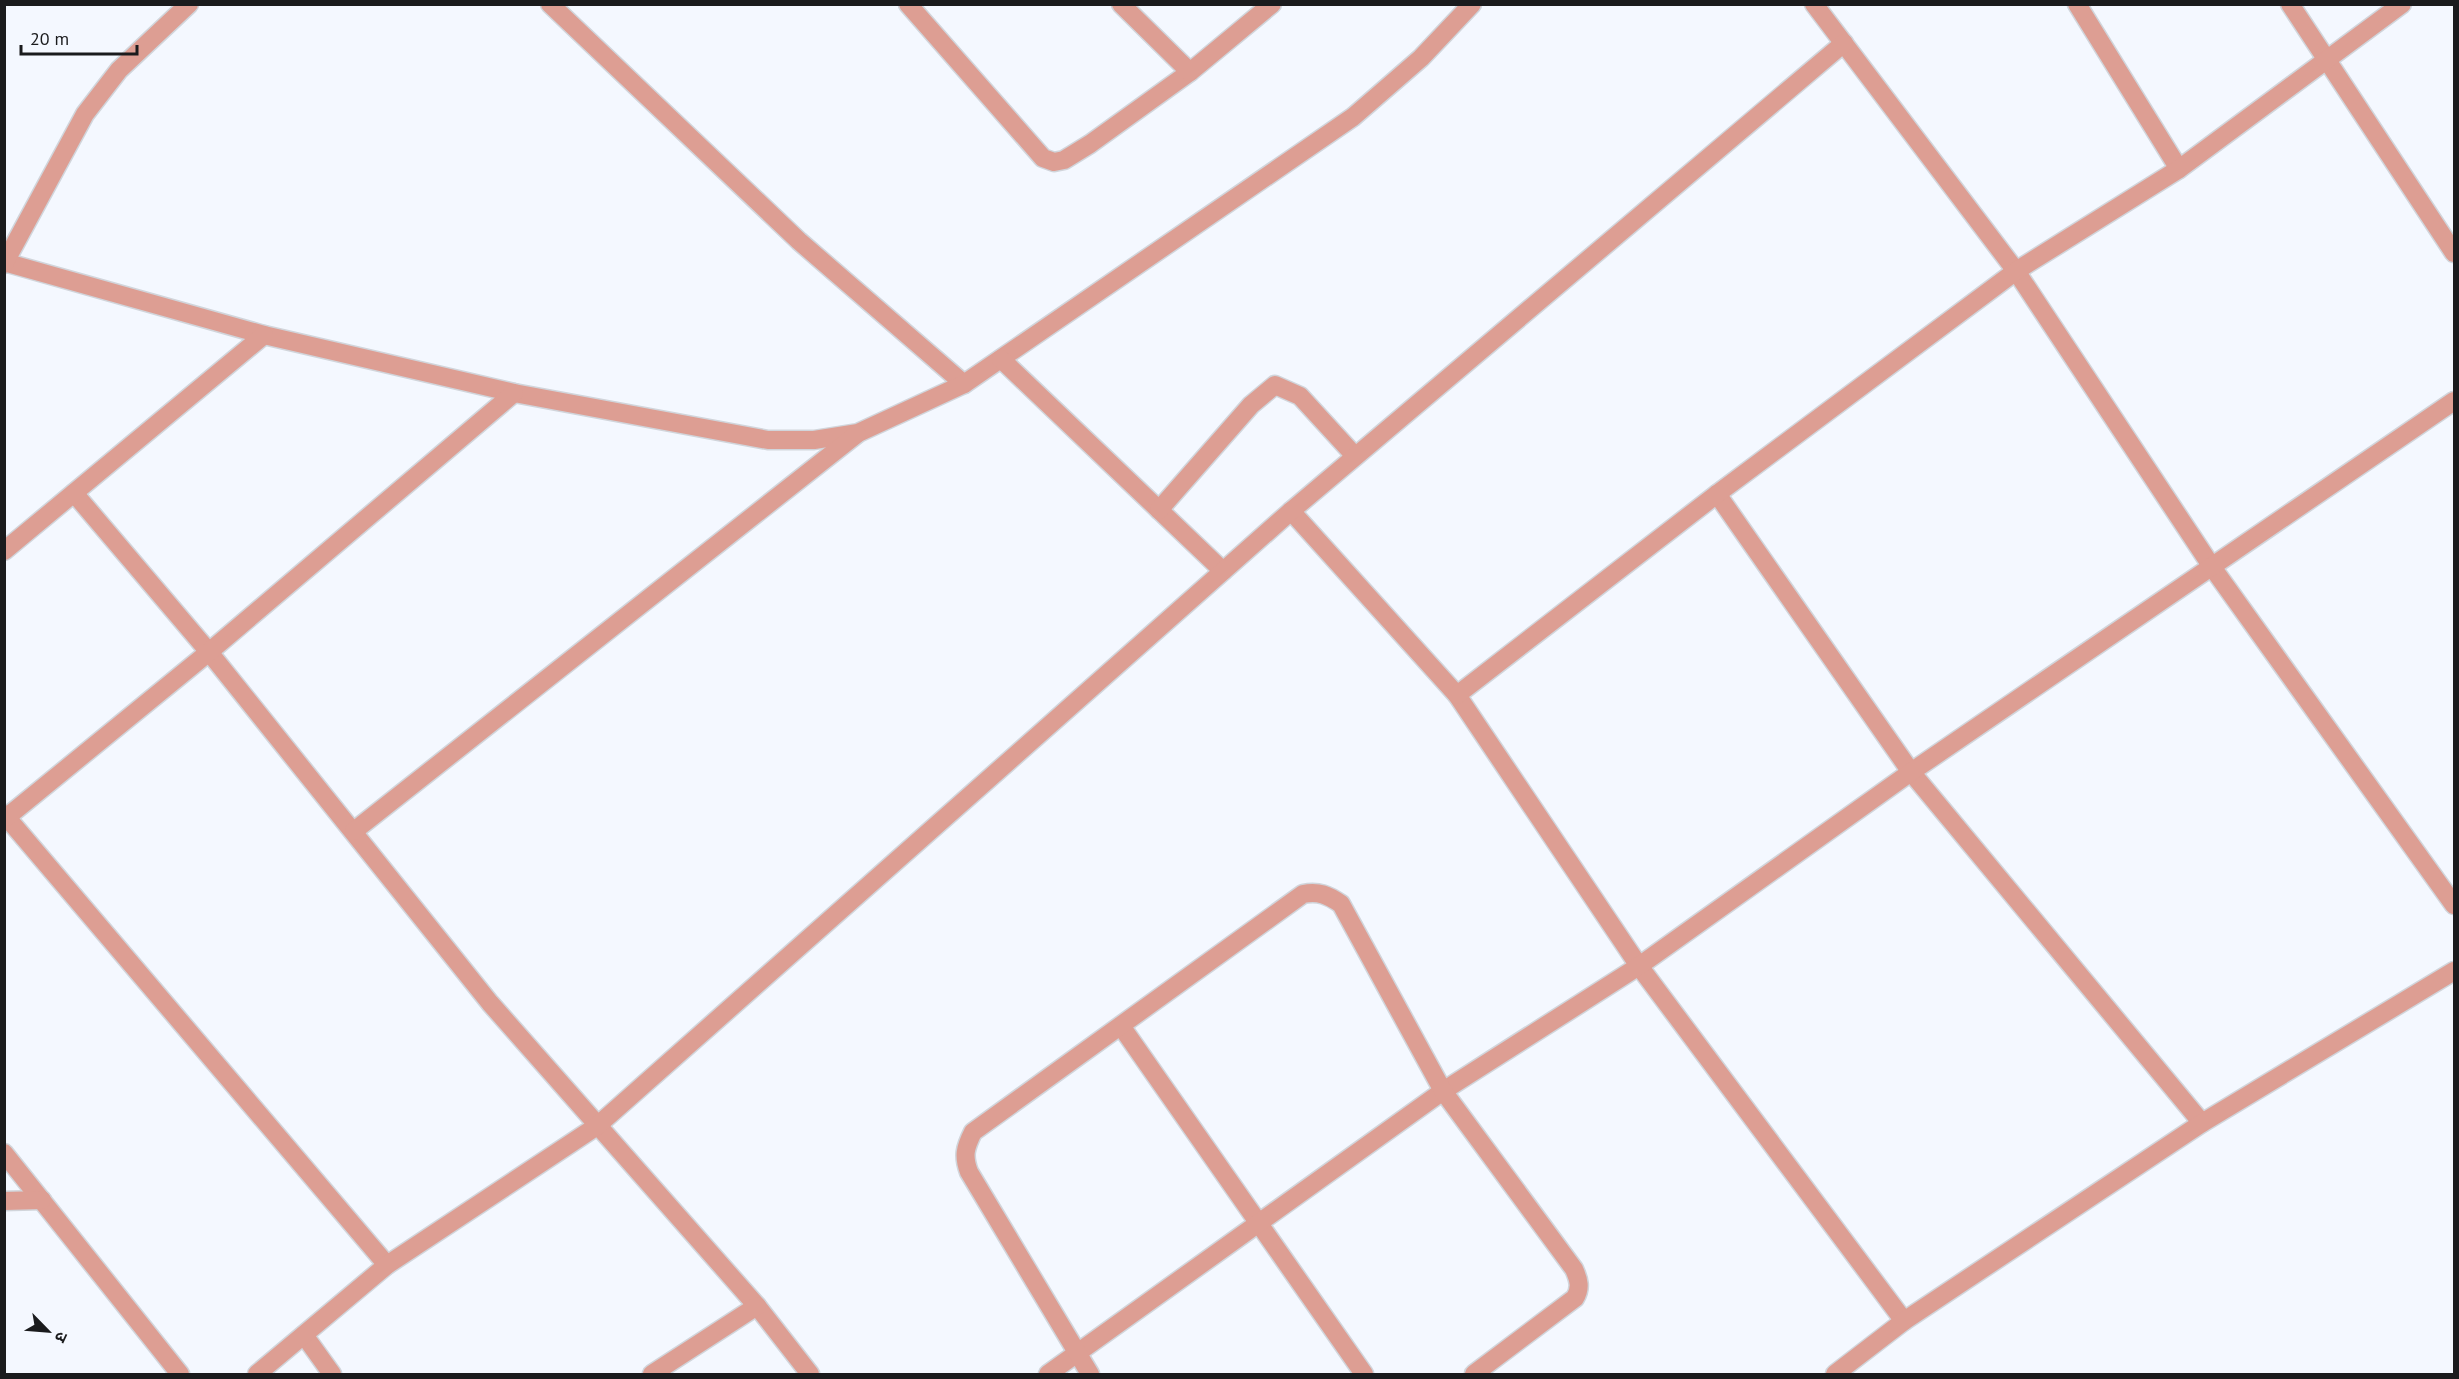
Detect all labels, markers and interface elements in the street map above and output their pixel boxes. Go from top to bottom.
scale bar [21,18,136,56]
text: 20 m [30,27,69,50]
north arrow [18,1301,78,1361]
text: उ [50,1329,73,1346]

